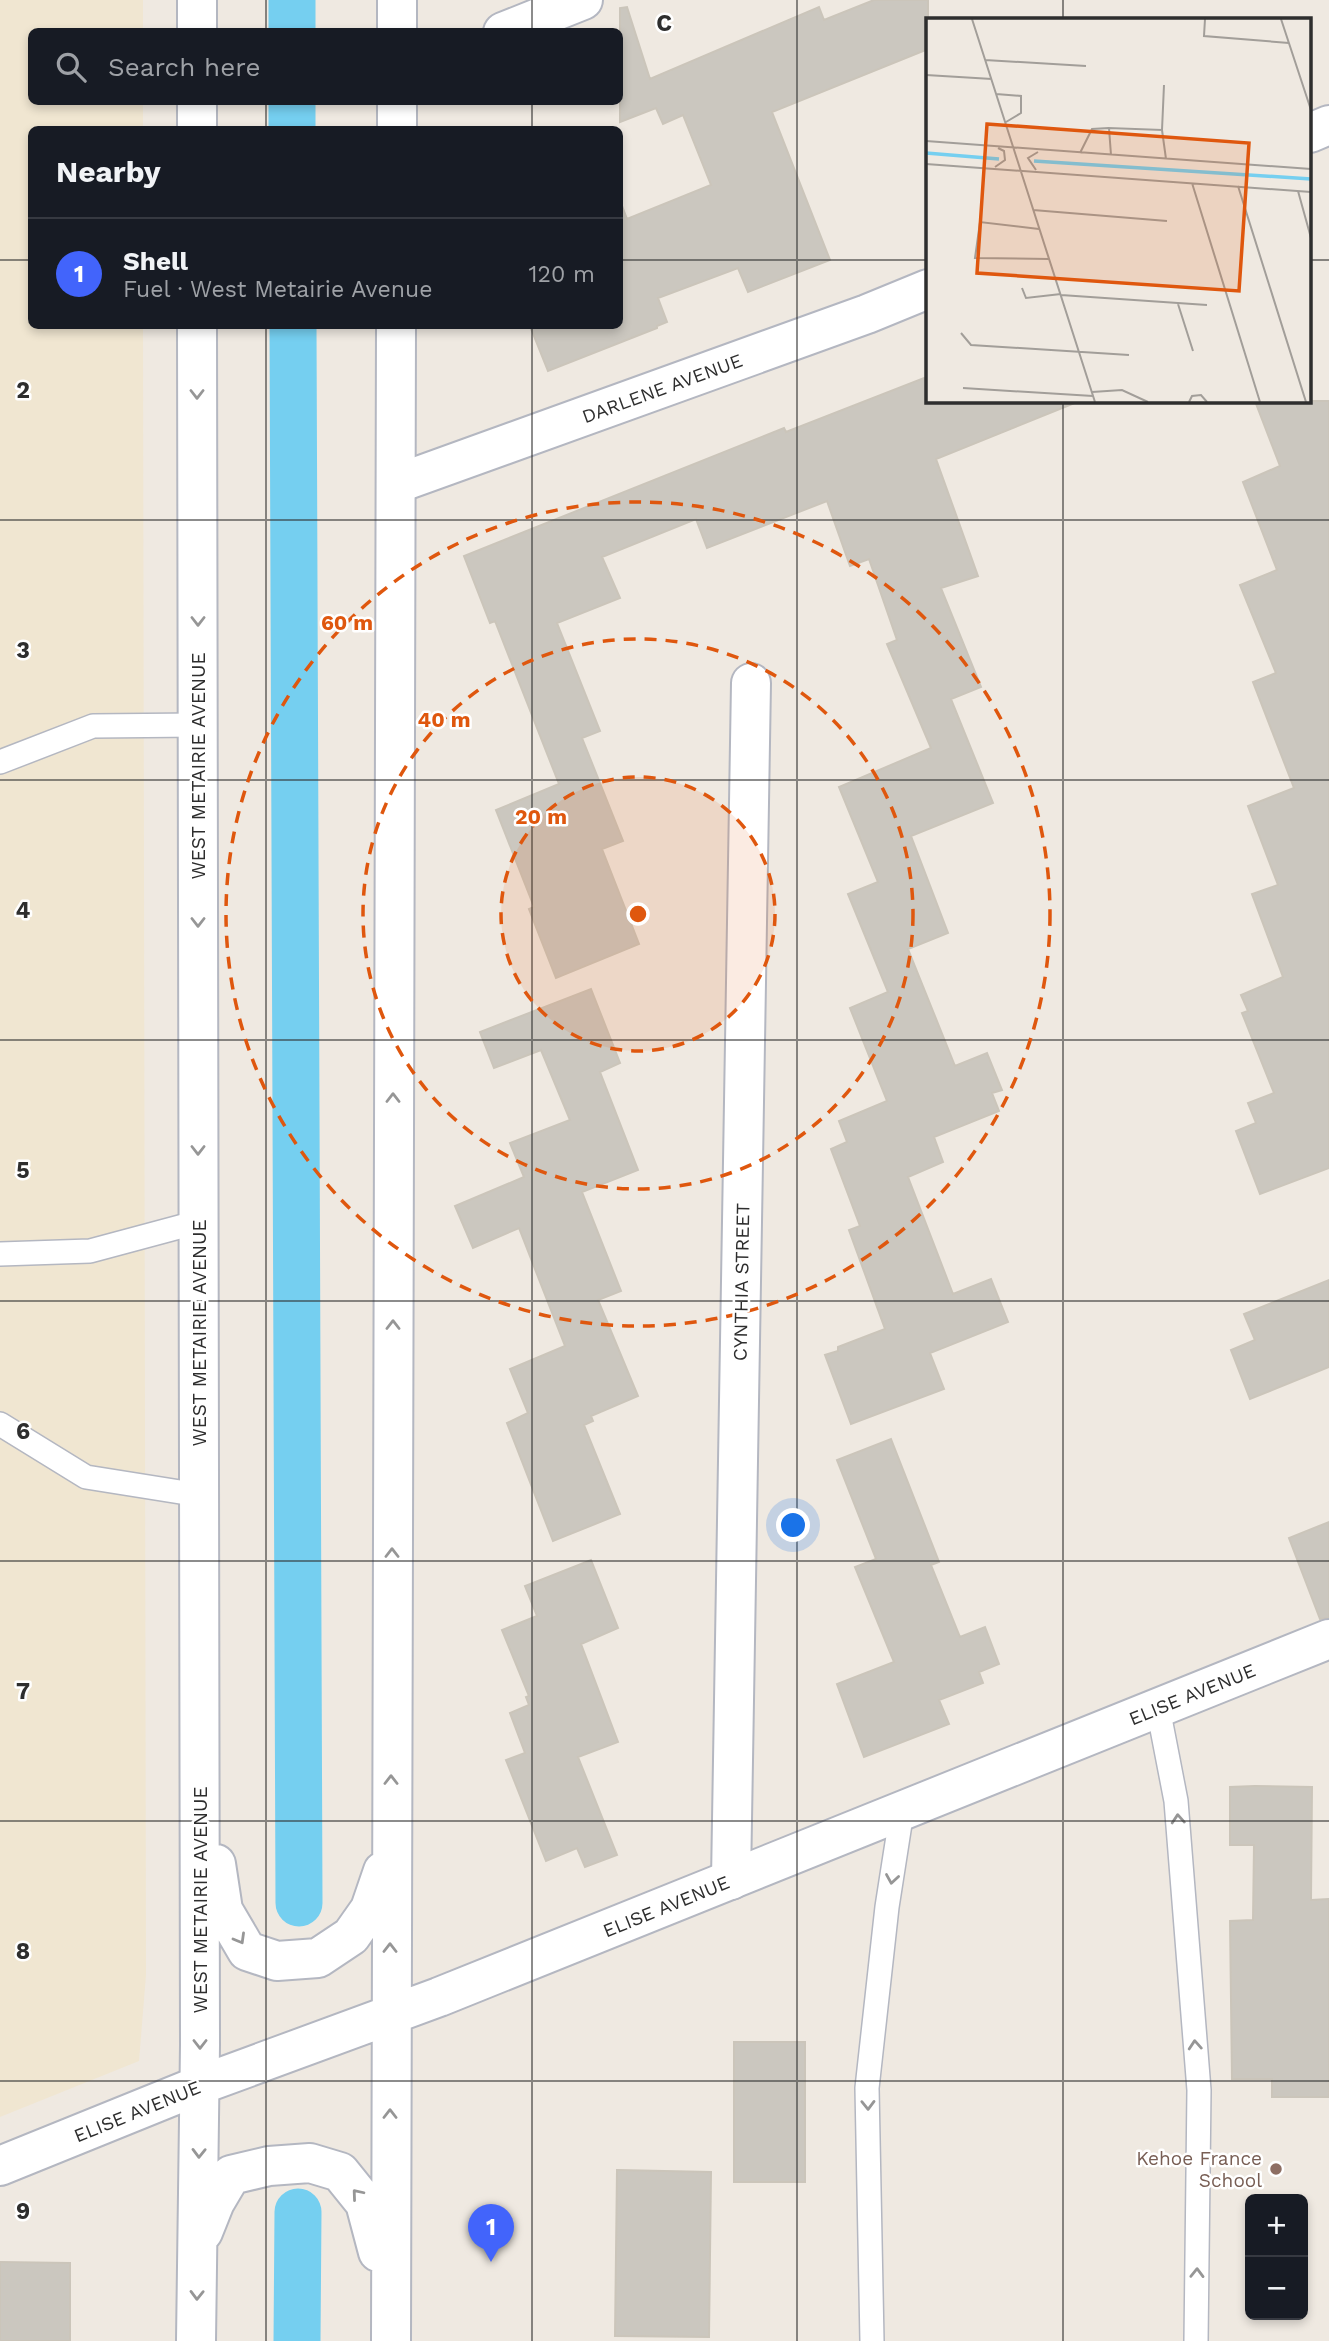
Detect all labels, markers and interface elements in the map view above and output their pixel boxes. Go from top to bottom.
text: C [656,10,672,37]
inset map [926,18,1312,402]
search box [28,28,623,105]
icon: search [52,48,90,86]
text: Search here [108,52,260,82]
text: Nearby [56,154,161,189]
text: Shell [123,246,188,276]
text: 1 [74,261,84,288]
text: 120 m [529,261,595,288]
text: Fuel · West Metairie Avenue [123,276,433,303]
street label: DARLENE AVENUE [579,349,746,428]
text: 2 [16,377,30,404]
one-way arrow [189,389,205,399]
text: 60 m [321,610,373,635]
one-way arrow [190,616,206,627]
text: 3 [16,637,30,664]
street label: WEST METAIRIE AVENUE [187,652,210,880]
text: 40 m [418,707,470,732]
text: 20 m [515,804,567,829]
text: 4 [16,897,31,924]
centre of rings [626,902,650,926]
one-way arrow [190,917,206,928]
one-way arrow [385,1092,401,1102]
one-way arrow [190,1145,206,1155]
text: 5 [16,1157,30,1184]
street label: CYNTHIA STREET [729,1203,754,1361]
street label: WEST METAIRIE AVENUE [188,1219,211,1447]
one-way arrow [385,1319,401,1330]
text: 6 [16,1418,30,1445]
your location [776,1508,810,1542]
one-way arrow [384,1547,400,1557]
street label: ELISE AVENUE [1126,1659,1259,1730]
text: 7 [16,1678,30,1705]
one-way arrow [383,1774,399,1785]
street label: WEST METAIRIE AVENUE [189,1786,212,2014]
one-way arrow [1171,1813,1186,1824]
street label: ELISE AVENUE [600,1871,733,1942]
one-way arrow [885,1873,900,1885]
one-way arrow [232,1932,245,1945]
text: 8 [16,1938,30,1965]
one-way arrow [383,1942,398,1953]
one-way arrow [192,2039,208,2049]
one-way arrow [1188,2040,1203,2051]
street label: ELISE AVENUE [71,2076,204,2147]
one-way arrow [860,2100,875,2111]
one-way arrow [382,2108,398,2119]
place label: Kehoe France School [1136,2147,1262,2192]
one-way arrow [191,2149,207,2159]
marker: Kehoe France School [1268,2161,1284,2177]
one-way arrow [353,2189,366,2201]
map controls [1245,2194,1308,2320]
button: + [1245,2194,1308,2257]
text: 9 [16,2198,30,2225]
pin: 1 [468,2204,514,2262]
button: − [1245,2257,1308,2320]
one-way arrow [1189,2267,1204,2278]
one-way arrow [189,2290,205,2300]

